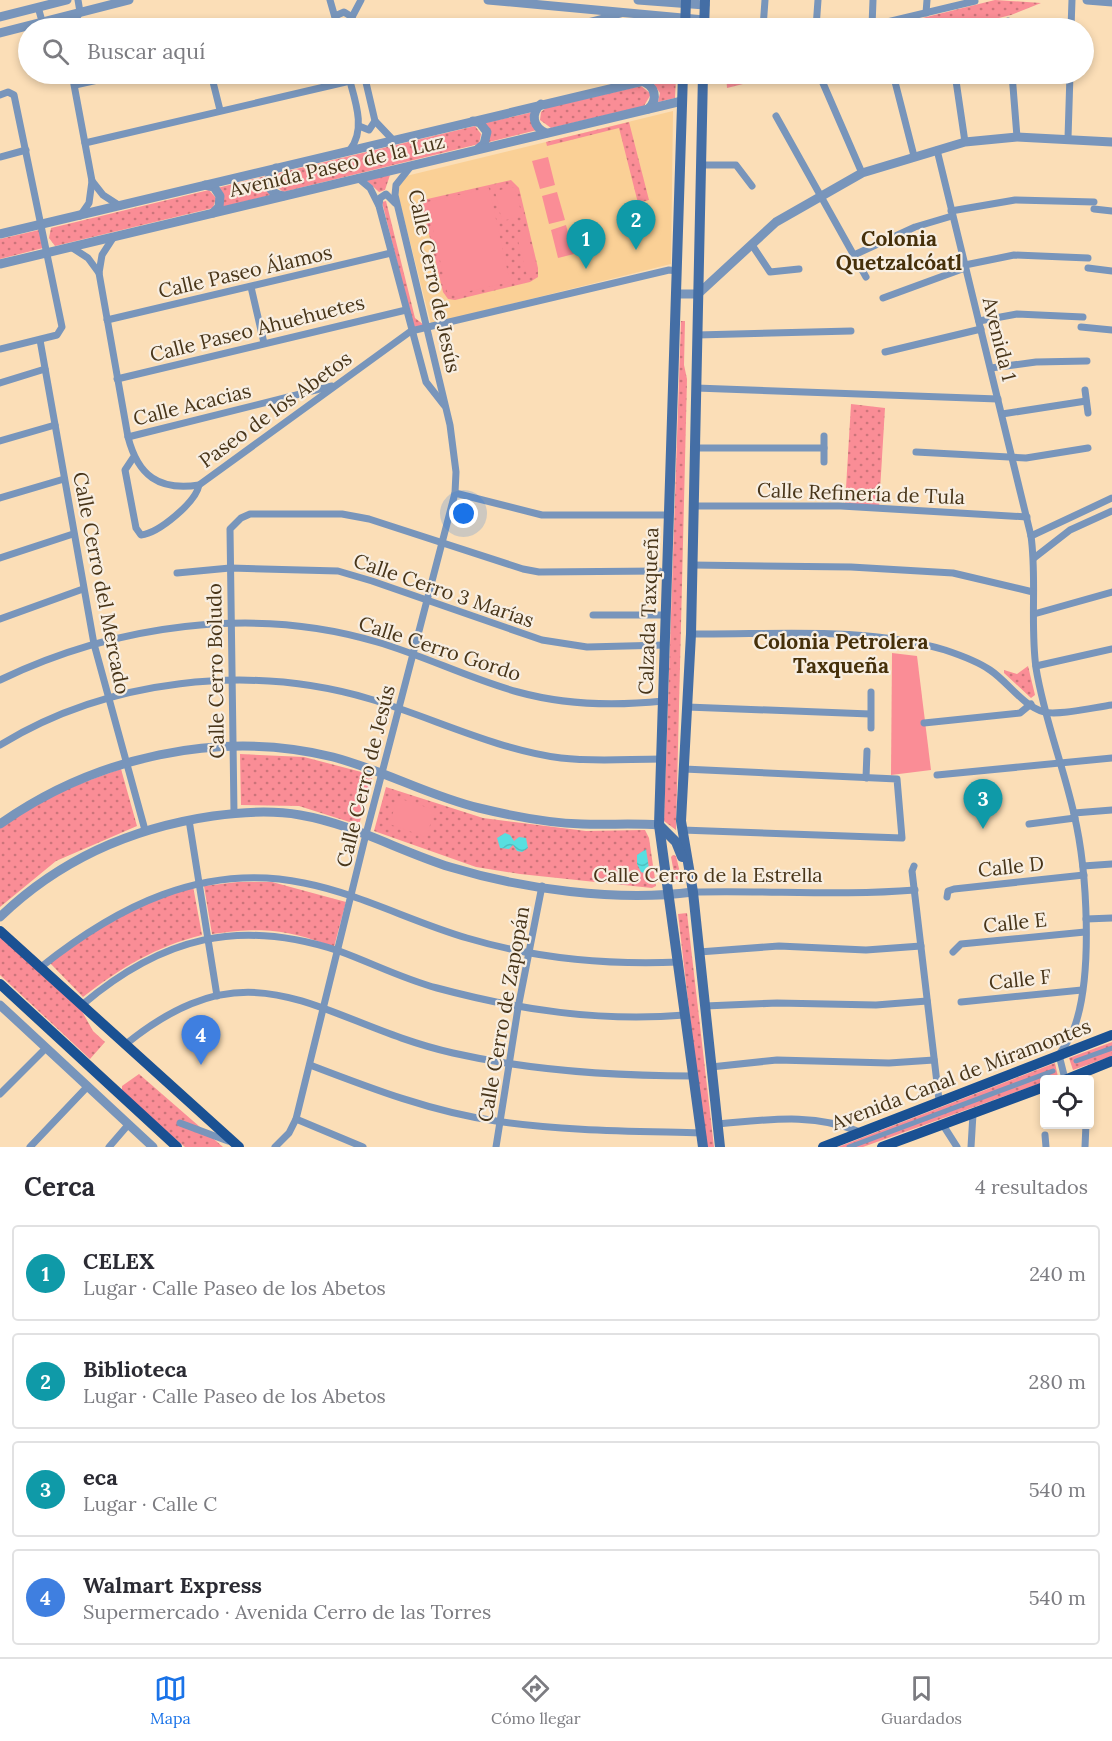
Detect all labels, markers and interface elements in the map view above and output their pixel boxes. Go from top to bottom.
search box [18,18,1094,84]
icon: search [39,35,72,68]
text: Buscar aquí [87,37,205,65]
street label: Avenida Paseo de la Luz [226,128,447,202]
street label: Calle Cerro de Jesús [403,187,467,375]
pin: 2 [616,200,656,250]
pin: 1 [566,220,606,269]
district label: Colonia Quetzalcóatl [836,225,963,276]
street label: Calle Paseo Álamos [156,239,334,303]
street label: Calle Paseo Ahuehuetes [147,289,367,367]
street label: Avenida 1 [977,294,1022,384]
street label: Paseo de los Abetos [194,345,356,473]
street label: Calle Acacias [130,377,254,431]
street label: Calle Cerro del Mercado [68,470,136,696]
street label: Calle Refinería de Tula [757,477,965,509]
your location [449,499,478,528]
street label: Calzada Taxqueña [633,527,663,695]
street label: Calle Cerro 3 Marías [350,547,538,633]
street label: Calle Cerro Boludo [201,583,229,759]
street label: Calle Cerro Gordo [356,610,524,686]
district label: Colonia Petrolera Taxqueña [753,628,929,679]
street label: Calle Cerro de Jesús [330,682,400,870]
pin: 3 [964,780,1002,829]
street label: Calle D [977,850,1045,882]
street label: Calle Cerro de la Estrella [593,862,823,887]
street label: Calle Cerro de Zapopán [472,904,534,1124]
street label: Calle E [982,906,1048,938]
street label: Calle F [988,963,1052,995]
street label: Avenida Canal de Miramontes [827,1013,1094,1135]
pin: 4 [182,1016,220,1065]
map controls [1040,1075,1094,1129]
button: locate [1040,1075,1094,1129]
text: Cerca [24,1170,95,1203]
text: 4 resultados [975,1174,1088,1199]
text: CELEX [83,1247,154,1275]
text: 1 [41,1261,50,1286]
text: 240 m [1029,1261,1086,1286]
text: Lugar · Calle Paseo de los Abetos [83,1275,386,1300]
text: Biblioteca [83,1355,187,1383]
text: 2 [40,1369,51,1394]
text: 280 m [1028,1369,1086,1394]
text: Lugar · Calle Paseo de los Abetos [83,1383,386,1408]
text: eca [83,1463,118,1491]
text: 3 [40,1477,51,1502]
text: 540 m [1029,1477,1086,1502]
text: Lugar · Calle C [83,1491,217,1516]
text: Walmart Express [83,1571,262,1599]
text: 4 [40,1585,51,1610]
text: 540 m [1029,1585,1086,1610]
text: Supermercado · Avenida Cerro de las Torres [83,1599,491,1624]
tab: Mapa [150,1672,191,1728]
tab: Cómo llegar [491,1672,581,1728]
tab: Guardados [881,1672,962,1728]

